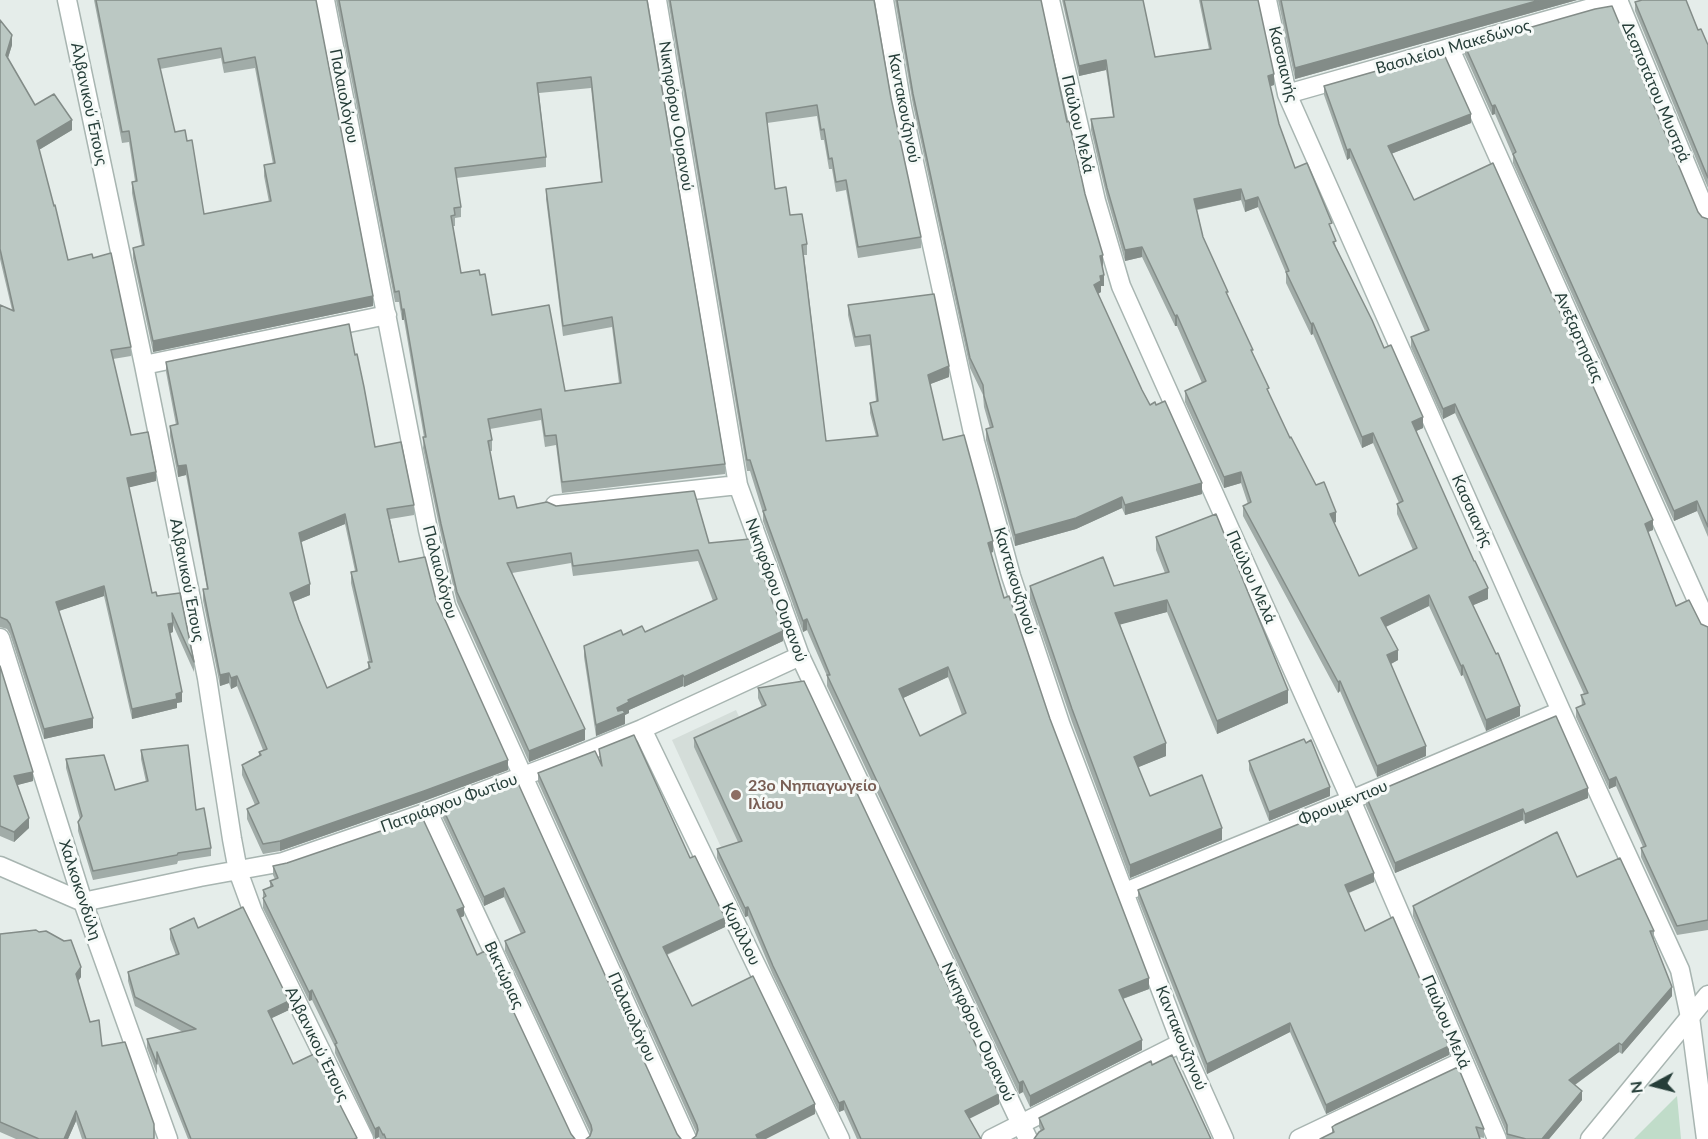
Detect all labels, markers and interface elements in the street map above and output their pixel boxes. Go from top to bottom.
street label: Βασιλείου Μακεδώνος [1373,16,1533,78]
street label: Δεσποτάτου Μυστρά [1618,19,1694,165]
street label: Κασσιανής [1264,24,1302,104]
street label: Νικηφόρου Ουρανού [655,40,697,192]
street label: Αλβανικού Έπους [67,41,111,167]
street label: Παλαιολόγου [325,47,363,145]
street label: Καντακουζηνού [884,52,924,164]
street label: Παύλου Μελά [1057,73,1099,175]
street label: Ανεξαρτησίας [1550,289,1608,385]
street label: Κασσιανής [1448,472,1496,550]
street label: Νικηφόρου Ουρανού [741,516,811,664]
street label: Αλβανικού Έπους [166,517,208,643]
street label: Παλαιολόγου [418,523,462,621]
street label: Καντακουζηνού [990,525,1040,637]
street label: Παύλου Μελά [1222,527,1280,627]
street label: Πατριάρχου Φωτίου [378,769,520,837]
place label: 23ο Νηπιαγωγείο Ιλίου [748,776,877,814]
street label: Φρουμεντιου [1296,776,1390,830]
marker: 23ο Νηπιαγωγείο Ιλίου [729,788,743,802]
street label: Χαλκοκονδύλη [55,837,105,943]
street label: Κυρίλλου [718,900,764,968]
street label: Βικτώριας [480,938,528,1012]
street label: Νικηφόρου Ουρανού [937,959,1019,1105]
street label: Παλαιολόγου [604,969,660,1065]
street label: Παύλου Μελά [1418,972,1474,1072]
street label: Αλβανικού Έπους [281,983,353,1105]
street label: Καντακουζηνού [1151,983,1211,1093]
north arrow [1624,1055,1684,1115]
text: N [1625,1080,1646,1095]

